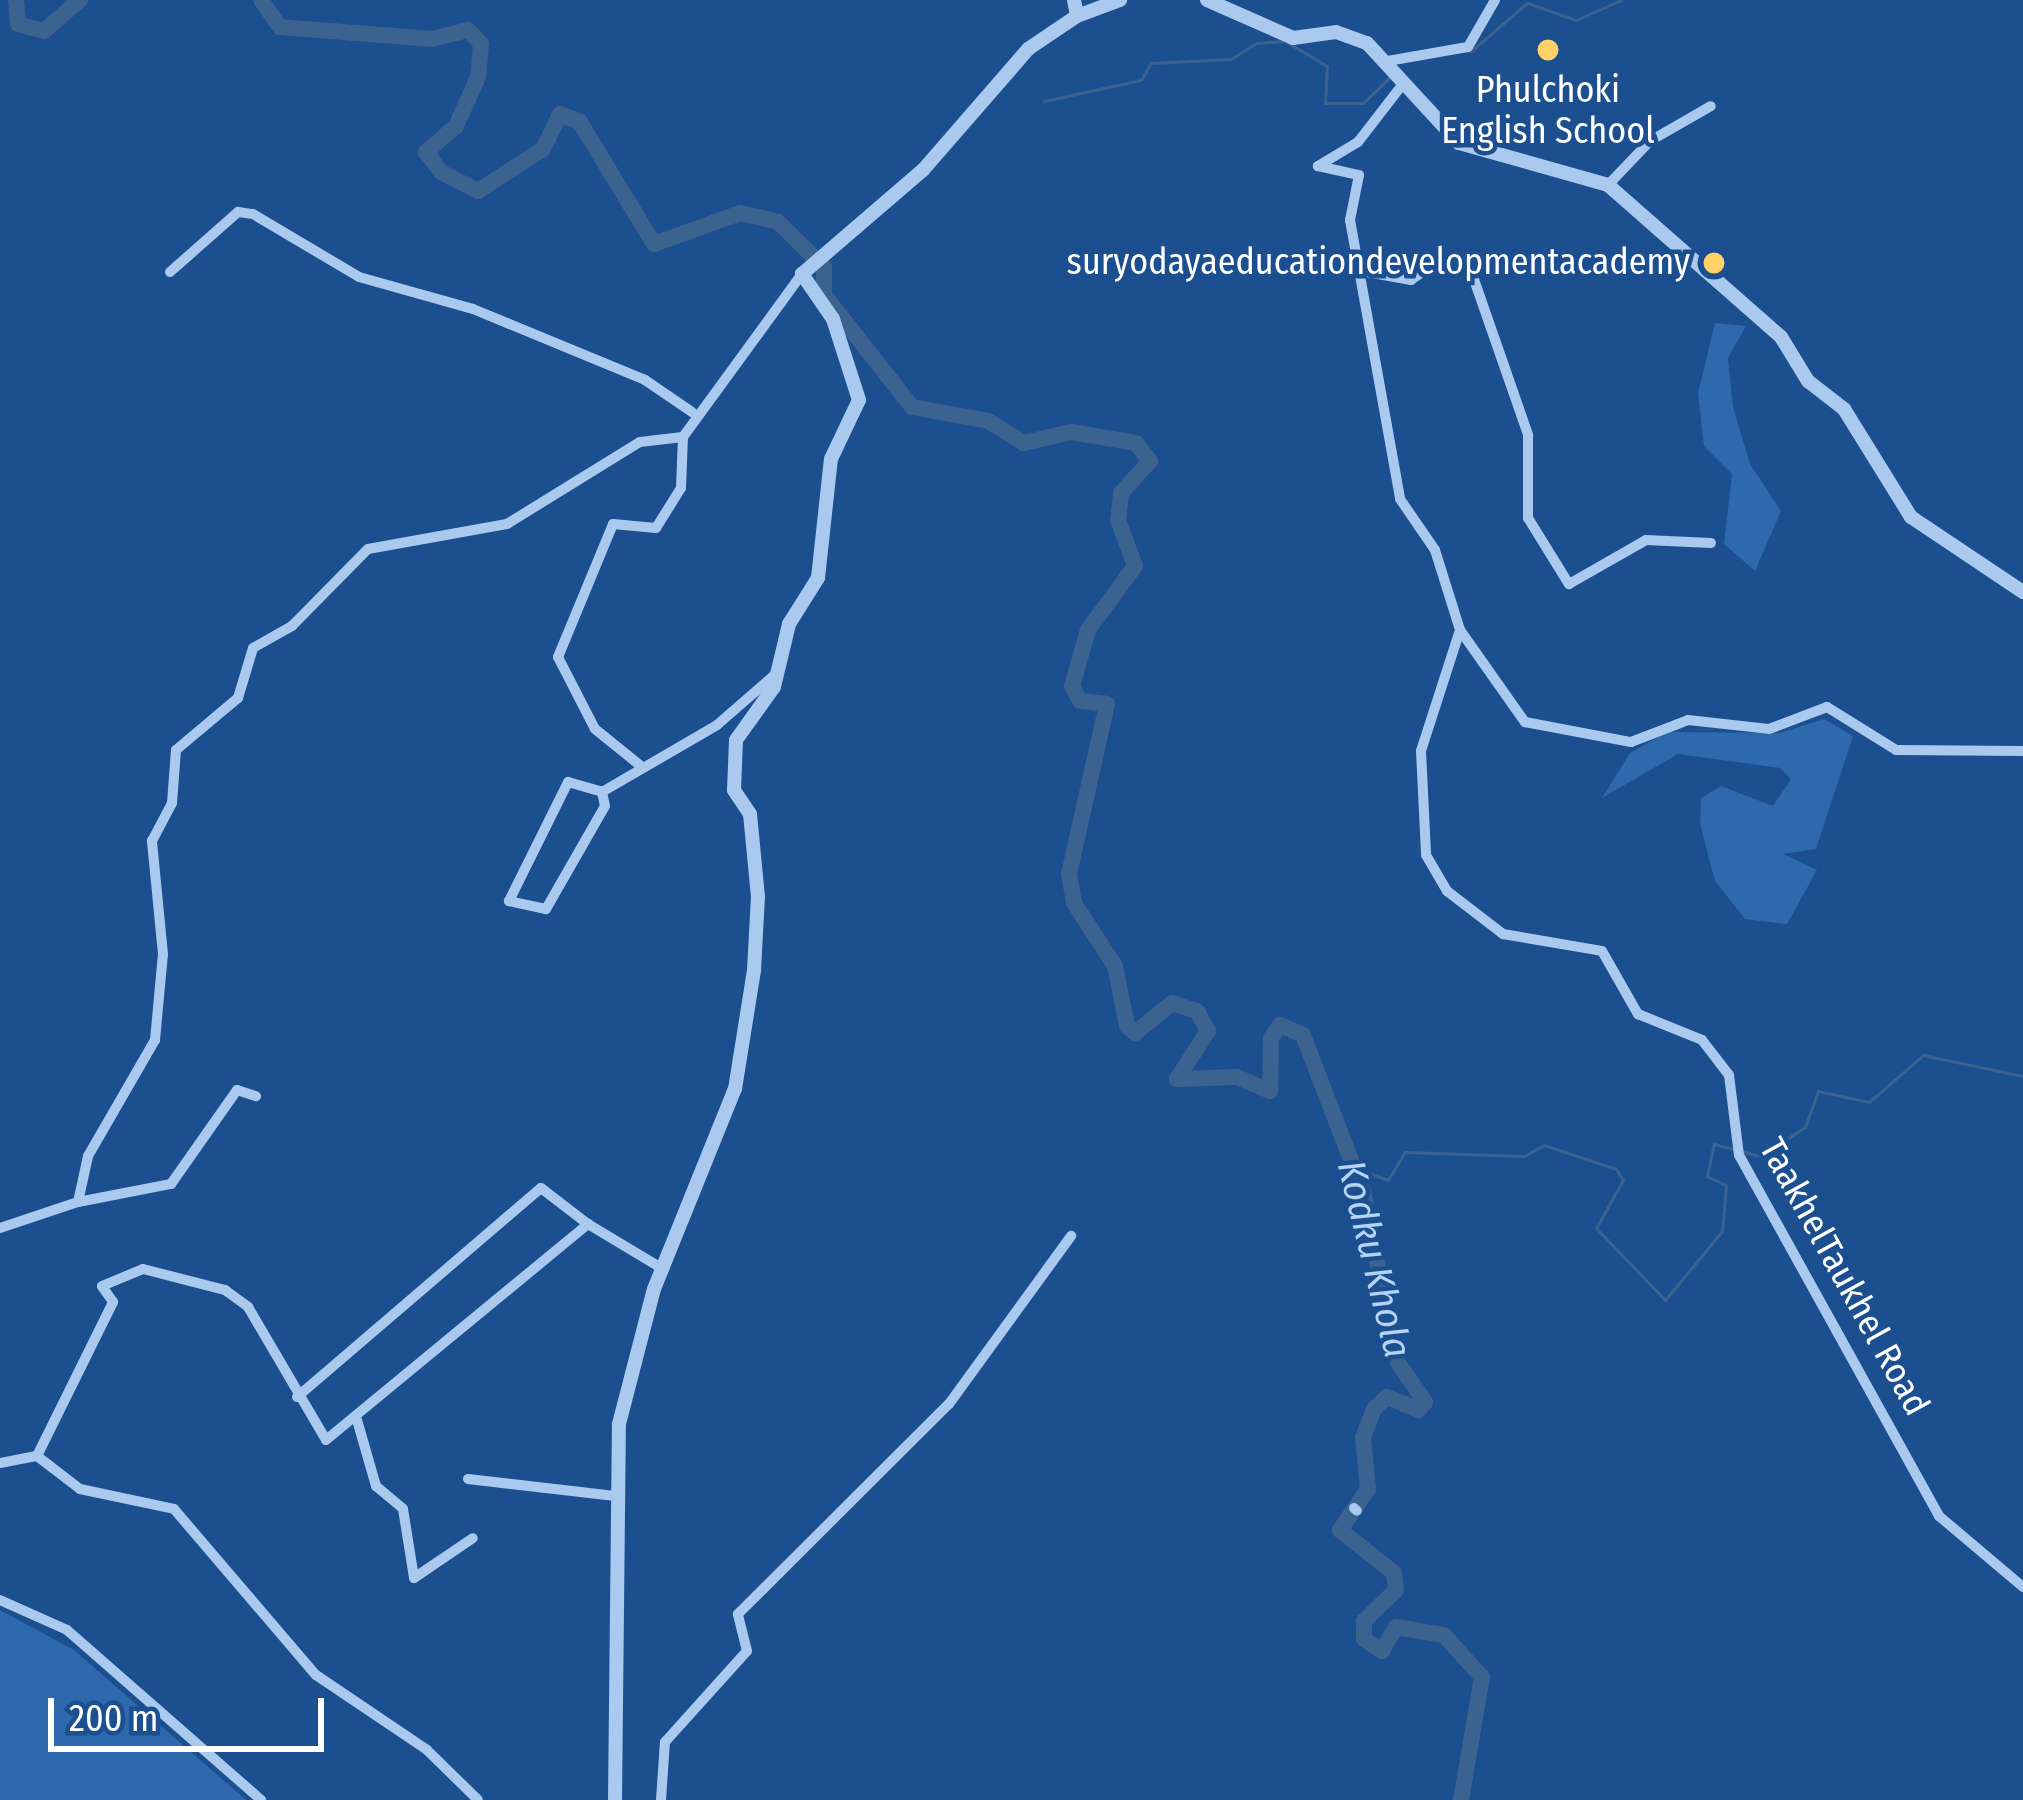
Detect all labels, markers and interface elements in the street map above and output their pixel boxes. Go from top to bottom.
marker: Phulchoki English School [1535,37,1561,63]
place label: Phulchoki English School [1441,68,1655,153]
place label: suryodayaeducationdevelopmentacademy [1067,241,1690,285]
marker: suryodayaeducationdevelopmentacademy [1701,250,1727,276]
street label: TaakhelTaukhel Road [1750,1131,1938,1423]
water label: Kodku Khola [1327,1155,1421,1363]
scale bar [54,1674,330,1748]
text: 200 m [69,1697,159,1741]

